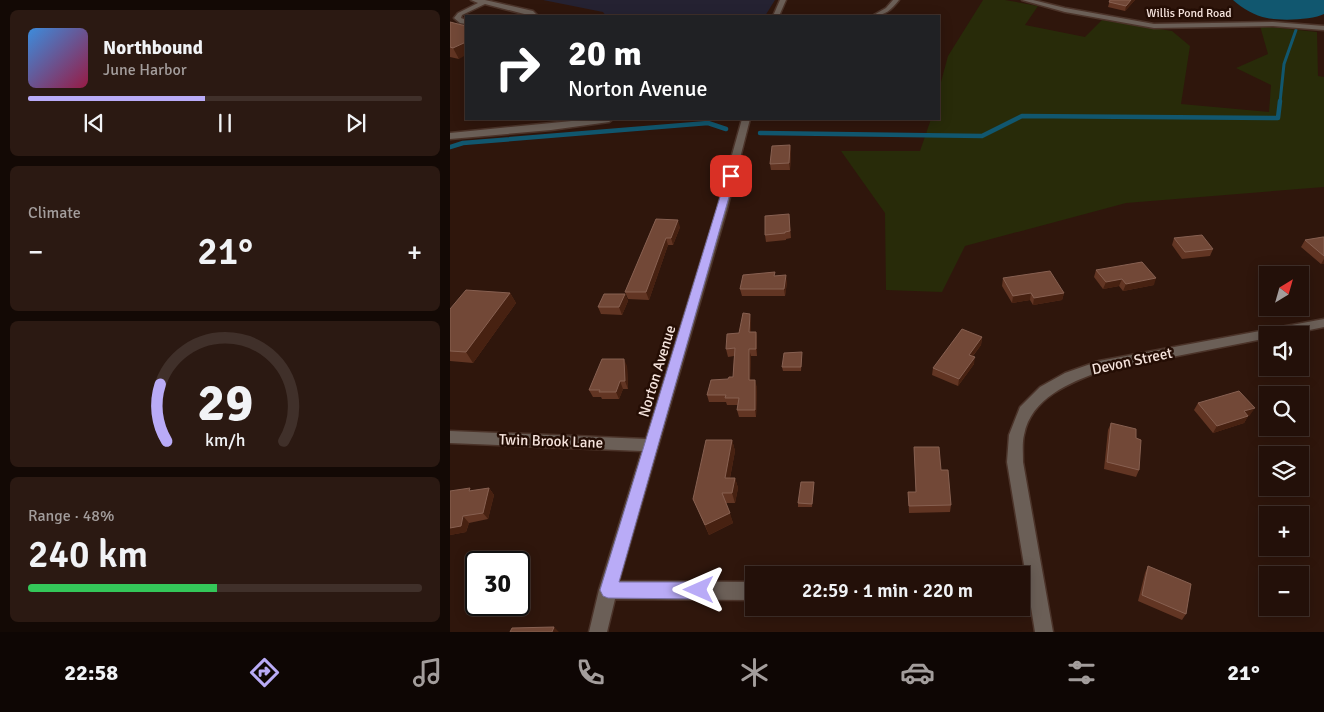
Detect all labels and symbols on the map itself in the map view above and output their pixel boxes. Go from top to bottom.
street label: Willis Pond Road [1146,6,1232,21]
pin [710,155,752,197]
north arrow [1259,266,1309,316]
street label: Norton Avenue [634,323,680,419]
street label: Devon Street [1090,344,1174,378]
street label: Twin Brook Lane [499,430,603,452]
speed limit sign: 30 [465,551,530,616]
position arrow [672,563,724,615]

